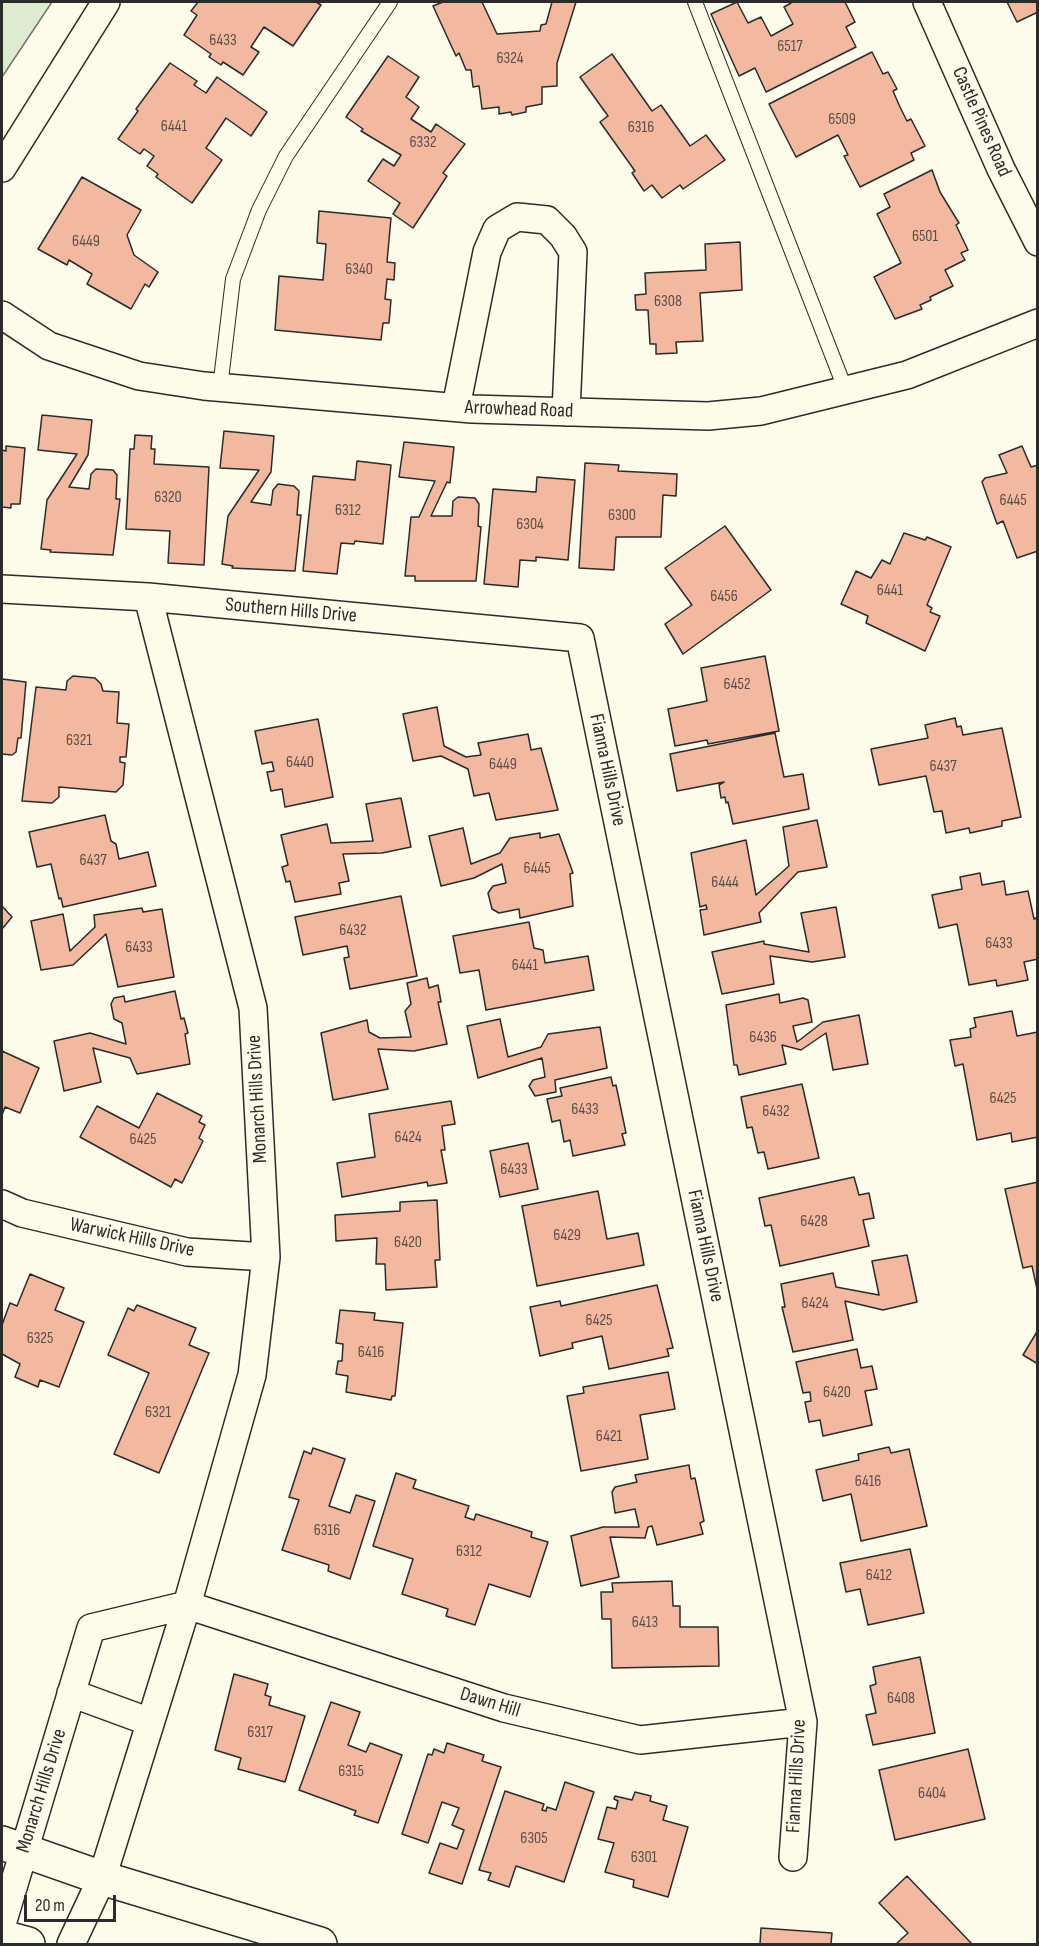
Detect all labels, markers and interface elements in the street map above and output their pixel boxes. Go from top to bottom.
house number: 6433 [209,31,237,51]
house number: 6517 [777,37,803,57]
house number: 6324 [497,49,523,69]
street label: Castle Pines Road [946,63,1016,181]
house number: 6509 [828,110,856,130]
house number: 6441 [161,117,187,137]
house number: 6316 [628,118,654,138]
house number: 6332 [409,133,437,153]
house number: 6501 [912,227,938,247]
house number: 6449 [72,232,100,252]
house number: 6340 [345,260,373,280]
house number: 6308 [654,292,682,312]
street label: Arrowhead Road [464,396,574,424]
house number: 6320 [154,488,182,508]
house number: 6445 [999,491,1027,511]
house number: 6312 [335,501,361,521]
house number: 6300 [608,506,636,526]
house number: 6304 [516,515,544,535]
house number: 6441 [877,581,903,601]
house number: 6456 [710,587,738,607]
street label: Southern Hills Drive [224,593,358,629]
house number: 6452 [723,675,751,695]
street label: Fianna Hills Drive [583,712,631,828]
house number: 6321 [66,731,92,751]
house number: 6440 [286,753,314,773]
house number: 6449 [489,755,517,775]
house number: 6437 [929,757,957,777]
house number: 6437 [79,851,107,871]
house number: 6445 [523,859,551,879]
house number: 6444 [711,873,739,893]
house number: 6432 [339,921,367,941]
house number: 6433 [985,934,1013,954]
house number: 6433 [125,938,153,958]
house number: 6441 [512,956,538,976]
house number: 6436 [749,1028,777,1048]
street label: Monarch Hills Drive [243,1034,273,1164]
house number: 6425 [989,1089,1017,1109]
house number: 6433 [571,1100,599,1120]
house number: 6432 [762,1102,790,1122]
house number: 6424 [394,1128,422,1148]
house number: 6425 [129,1130,157,1150]
house number: 6433 [500,1160,528,1180]
street label: Fianna Hills Drive [681,1188,729,1304]
house number: 6428 [800,1212,828,1232]
street label: Warwick Hills Drive [68,1213,196,1263]
house number: 6429 [553,1226,581,1246]
house number: 6420 [394,1233,422,1253]
house number: 6424 [801,1294,829,1314]
house number: 6425 [585,1311,613,1331]
house number: 6325 [27,1329,53,1349]
house number: 6416 [358,1343,384,1363]
house number: 6420 [823,1383,851,1403]
house number: 6321 [145,1403,171,1423]
house number: 6421 [596,1427,622,1447]
house number: 6416 [855,1472,881,1492]
house number: 6316 [314,1521,340,1541]
house number: 6312 [456,1542,482,1562]
house number: 6412 [866,1566,892,1586]
house number: 6413 [632,1613,658,1633]
street label: Dawn Hill [457,1683,523,1723]
house number: 6408 [887,1689,915,1709]
street label: Fianna Hills Drive [782,1719,812,1833]
house number: 6317 [247,1723,273,1743]
street label: Monarch Hills Drive [12,1726,72,1856]
house number: 6315 [338,1762,364,1782]
house number: 6404 [918,1784,946,1804]
house number: 6305 [520,1829,548,1849]
house number: 6301 [631,1848,657,1868]
scale bar [27,1883,118,1921]
text: 20 m [35,1895,65,1916]

